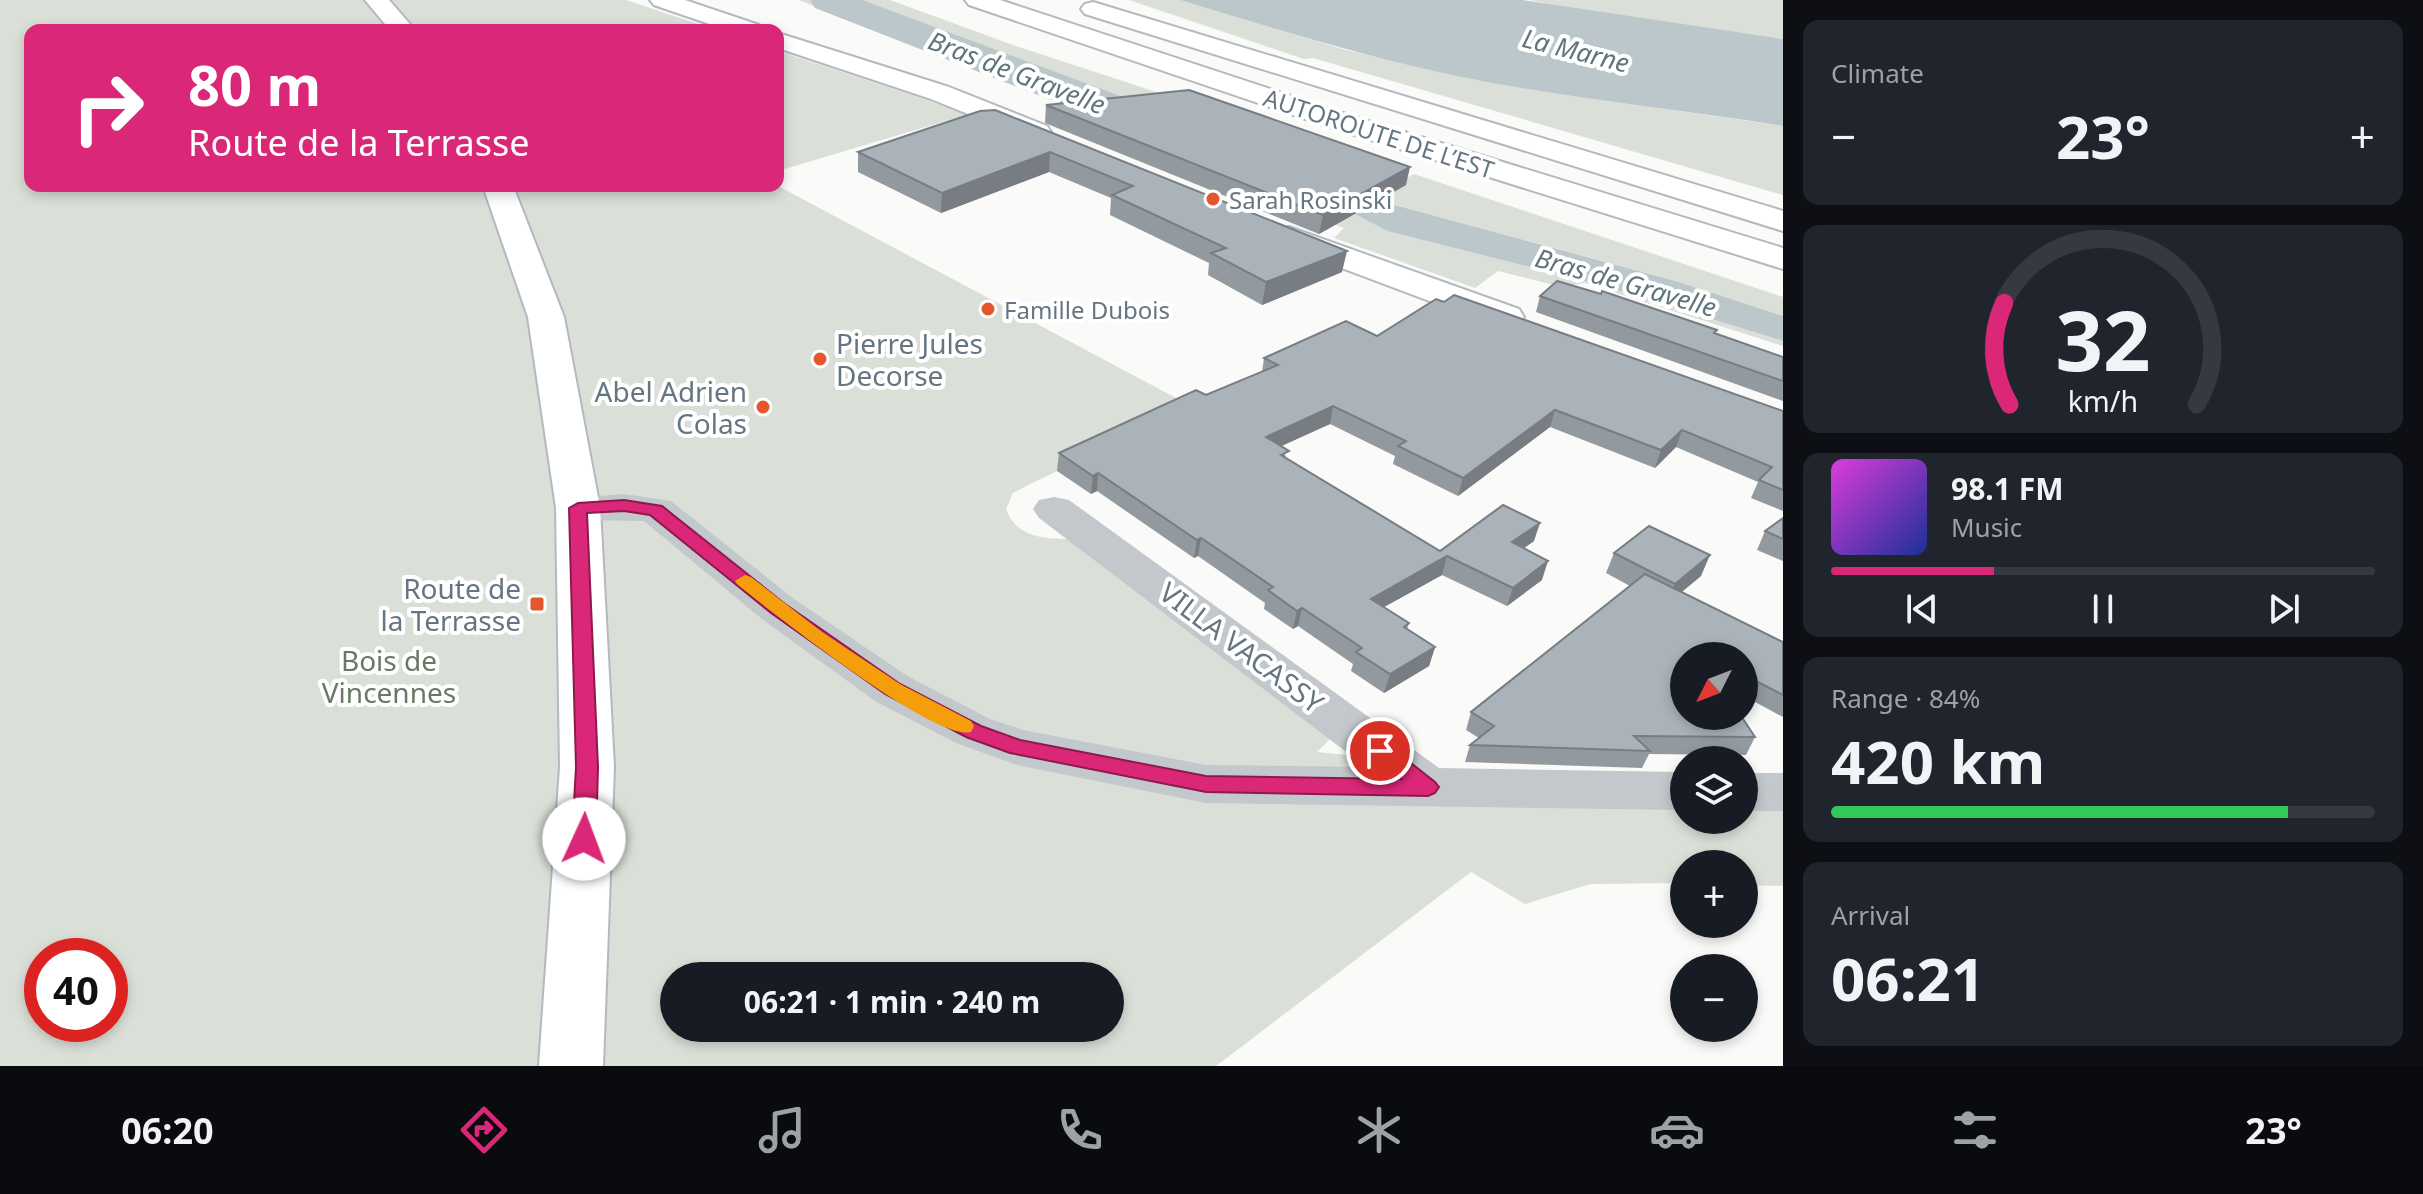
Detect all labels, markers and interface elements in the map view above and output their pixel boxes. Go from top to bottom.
water label: La Marne [1519,19,1633,81]
water label: Bras de Gravelle [923,22,1111,122]
text: 80 m [188,46,321,122]
text: Climate [1831,55,1924,91]
icon: right [56,56,160,160]
street label: AUTOROUTE DE L’EST [1260,80,1499,186]
text: 23° [2056,95,2150,177]
text: − [1831,106,1856,166]
text: + [2350,106,2375,166]
text: Route de la Terrasse [188,118,530,167]
place label: Sarah Rosinski [1229,183,1392,216]
marker: Sarah Rosinski [1204,190,1222,208]
water label: Bras de Gravelle [1531,239,1721,325]
text: 32 [2055,281,2151,394]
place label: Famille Dubois [1004,293,1170,326]
marker: Famille Dubois [979,300,997,318]
place label: Pierre Jules Decorse [836,324,983,394]
marker: Pierre Jules Decorse [811,350,829,368]
place label: Abel Adrien Colas [595,372,747,442]
text: km/h [2068,381,2138,420]
marker: Abel Adrien Colas [754,398,772,416]
text: 98.1 FM [1951,468,2063,509]
text: Music [1951,509,2022,545]
place label: Route de la Terrasse [380,569,521,639]
street label: VILLA VACASSY [1152,573,1332,721]
icon: previous [1900,587,1944,631]
icon: pause [2081,587,2125,631]
icon: next [2262,587,2306,631]
marker: Route de la Terrasse [528,595,546,613]
park label: Bois de Vincennes [322,641,456,711]
north arrow [1670,642,1758,730]
map controls [1670,642,1758,1042]
text: Range · 84% [1831,680,1980,716]
pin [1346,717,1414,785]
text: 420 km [1831,720,2045,802]
icon: arrive [1358,729,1402,773]
button: layers [1670,746,1758,834]
position arrow [542,797,626,881]
button: + [1670,850,1758,938]
text: Arrival [1831,897,1910,933]
text: 06:21 [1831,937,1985,1019]
speed limit sign: 40 [24,938,128,1042]
button: − [1670,954,1758,1042]
text: 06:21 · 1 min · 240 m [744,981,1040,1022]
icon: directions [456,1102,512,1158]
icon: music [754,1102,810,1158]
icon: phone [1052,1102,1108,1158]
icon: climate [1351,1102,1407,1158]
icon: car [1649,1102,1705,1158]
icon: filters [1947,1102,2003,1158]
text: 06:20 [121,1106,214,1155]
text: 23° [2245,1106,2302,1155]

